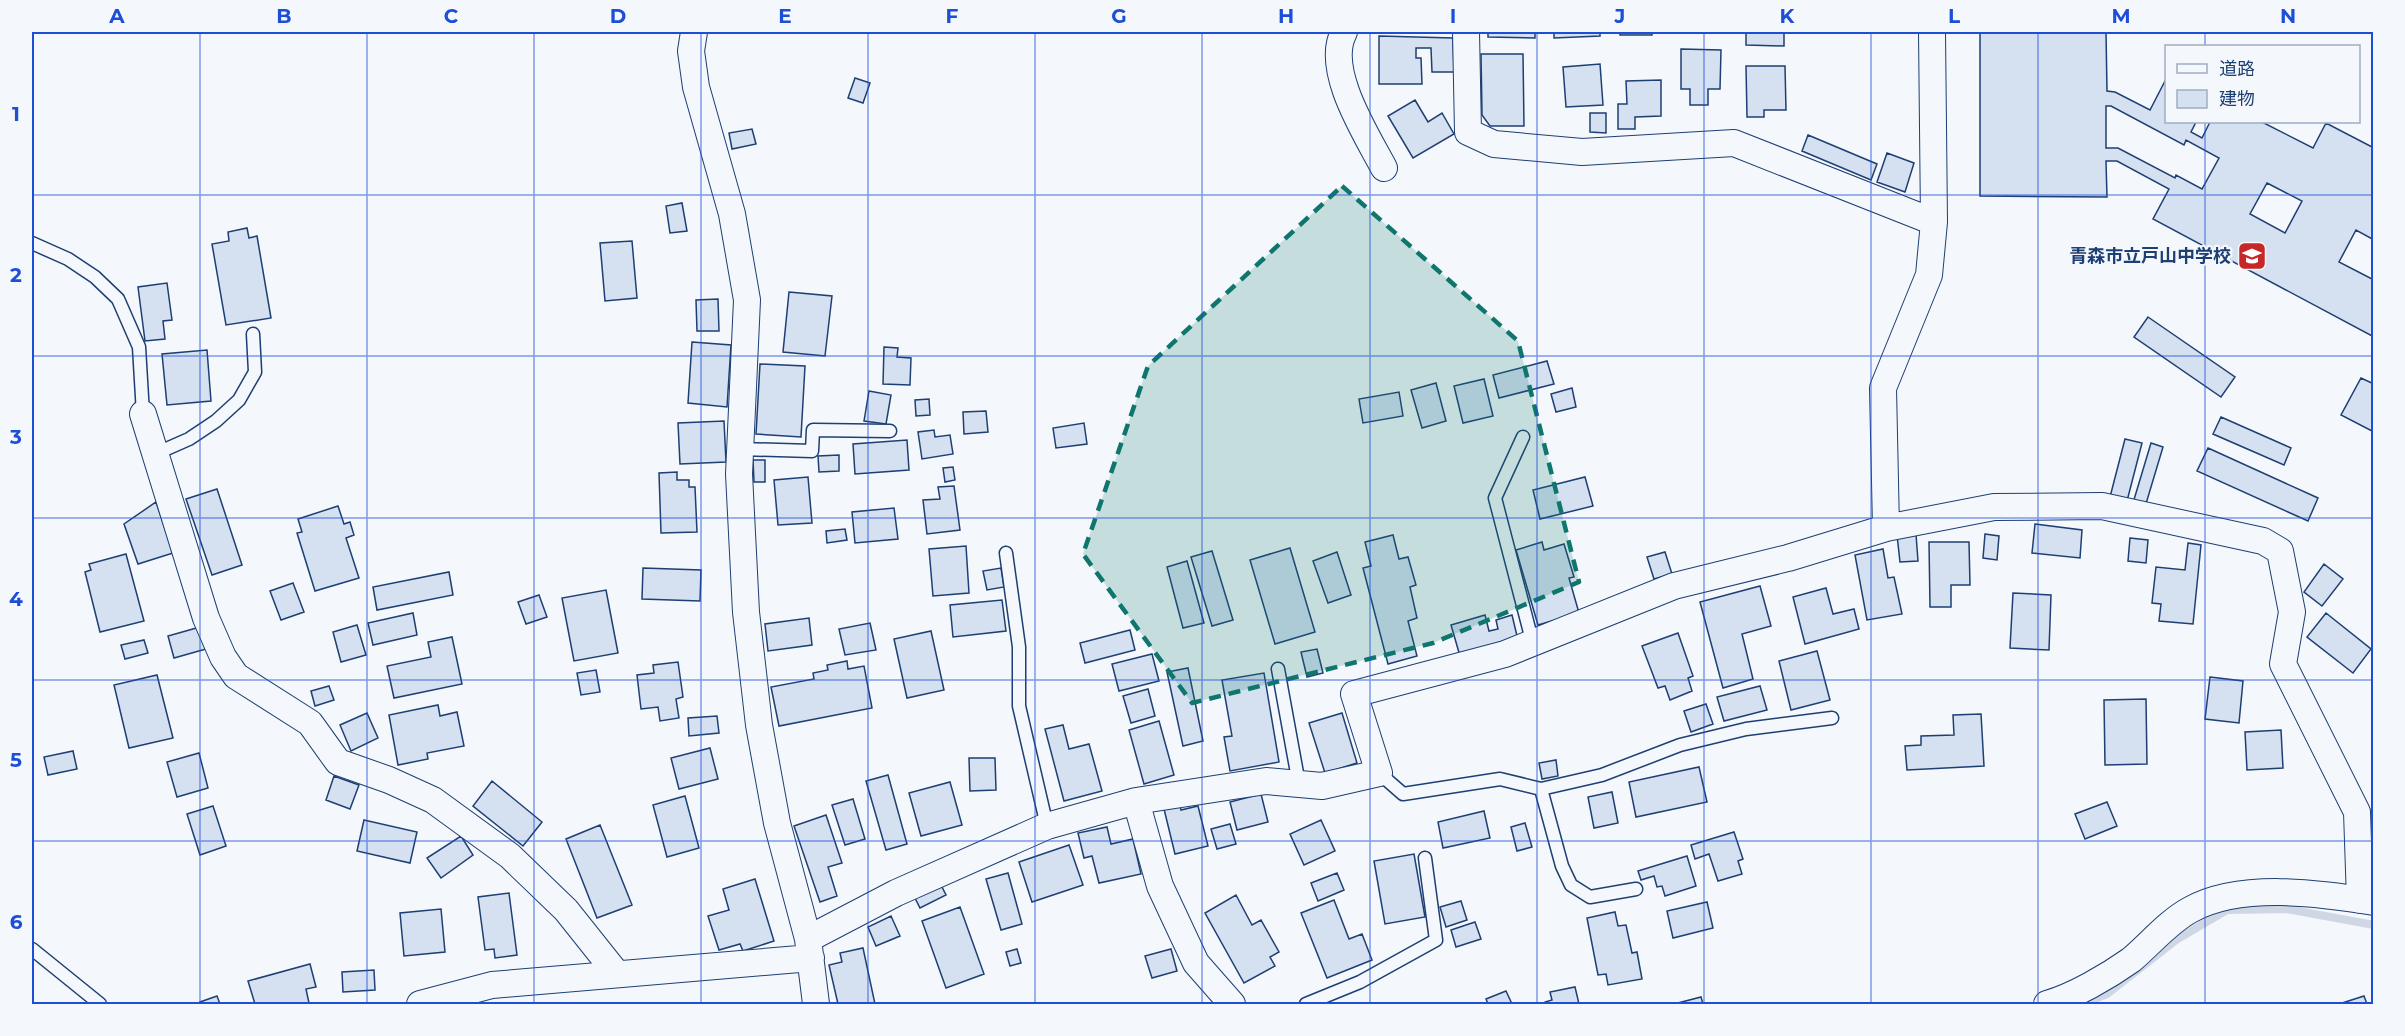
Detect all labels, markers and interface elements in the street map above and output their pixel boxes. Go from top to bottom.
text: A [108,4,125,28]
text: B [276,4,292,28]
text: C [444,4,459,28]
text: D [610,4,626,28]
text: E [778,4,792,28]
text: F [946,4,959,28]
text: G [1111,4,1127,28]
text: H [1278,4,1294,28]
text: I [1450,4,1456,28]
text: J [1614,4,1625,28]
text: K [1780,4,1796,28]
text: L [1948,4,1960,28]
text: M [2111,4,2131,28]
text: N [2280,4,2296,28]
legend [2165,45,2360,123]
text: 道路 [2219,58,2255,80]
text: 建物 [2219,88,2255,110]
text: 1 [12,102,20,126]
school or university icon: 青森市立戸山中学校 [2236,240,2268,272]
place label: 青森市立戸山中学校 [2069,245,2231,267]
text: 2 [10,263,22,287]
text: 3 [9,425,22,449]
text: 4 [9,587,23,611]
text: 5 [10,748,22,772]
text: 6 [10,910,23,934]

